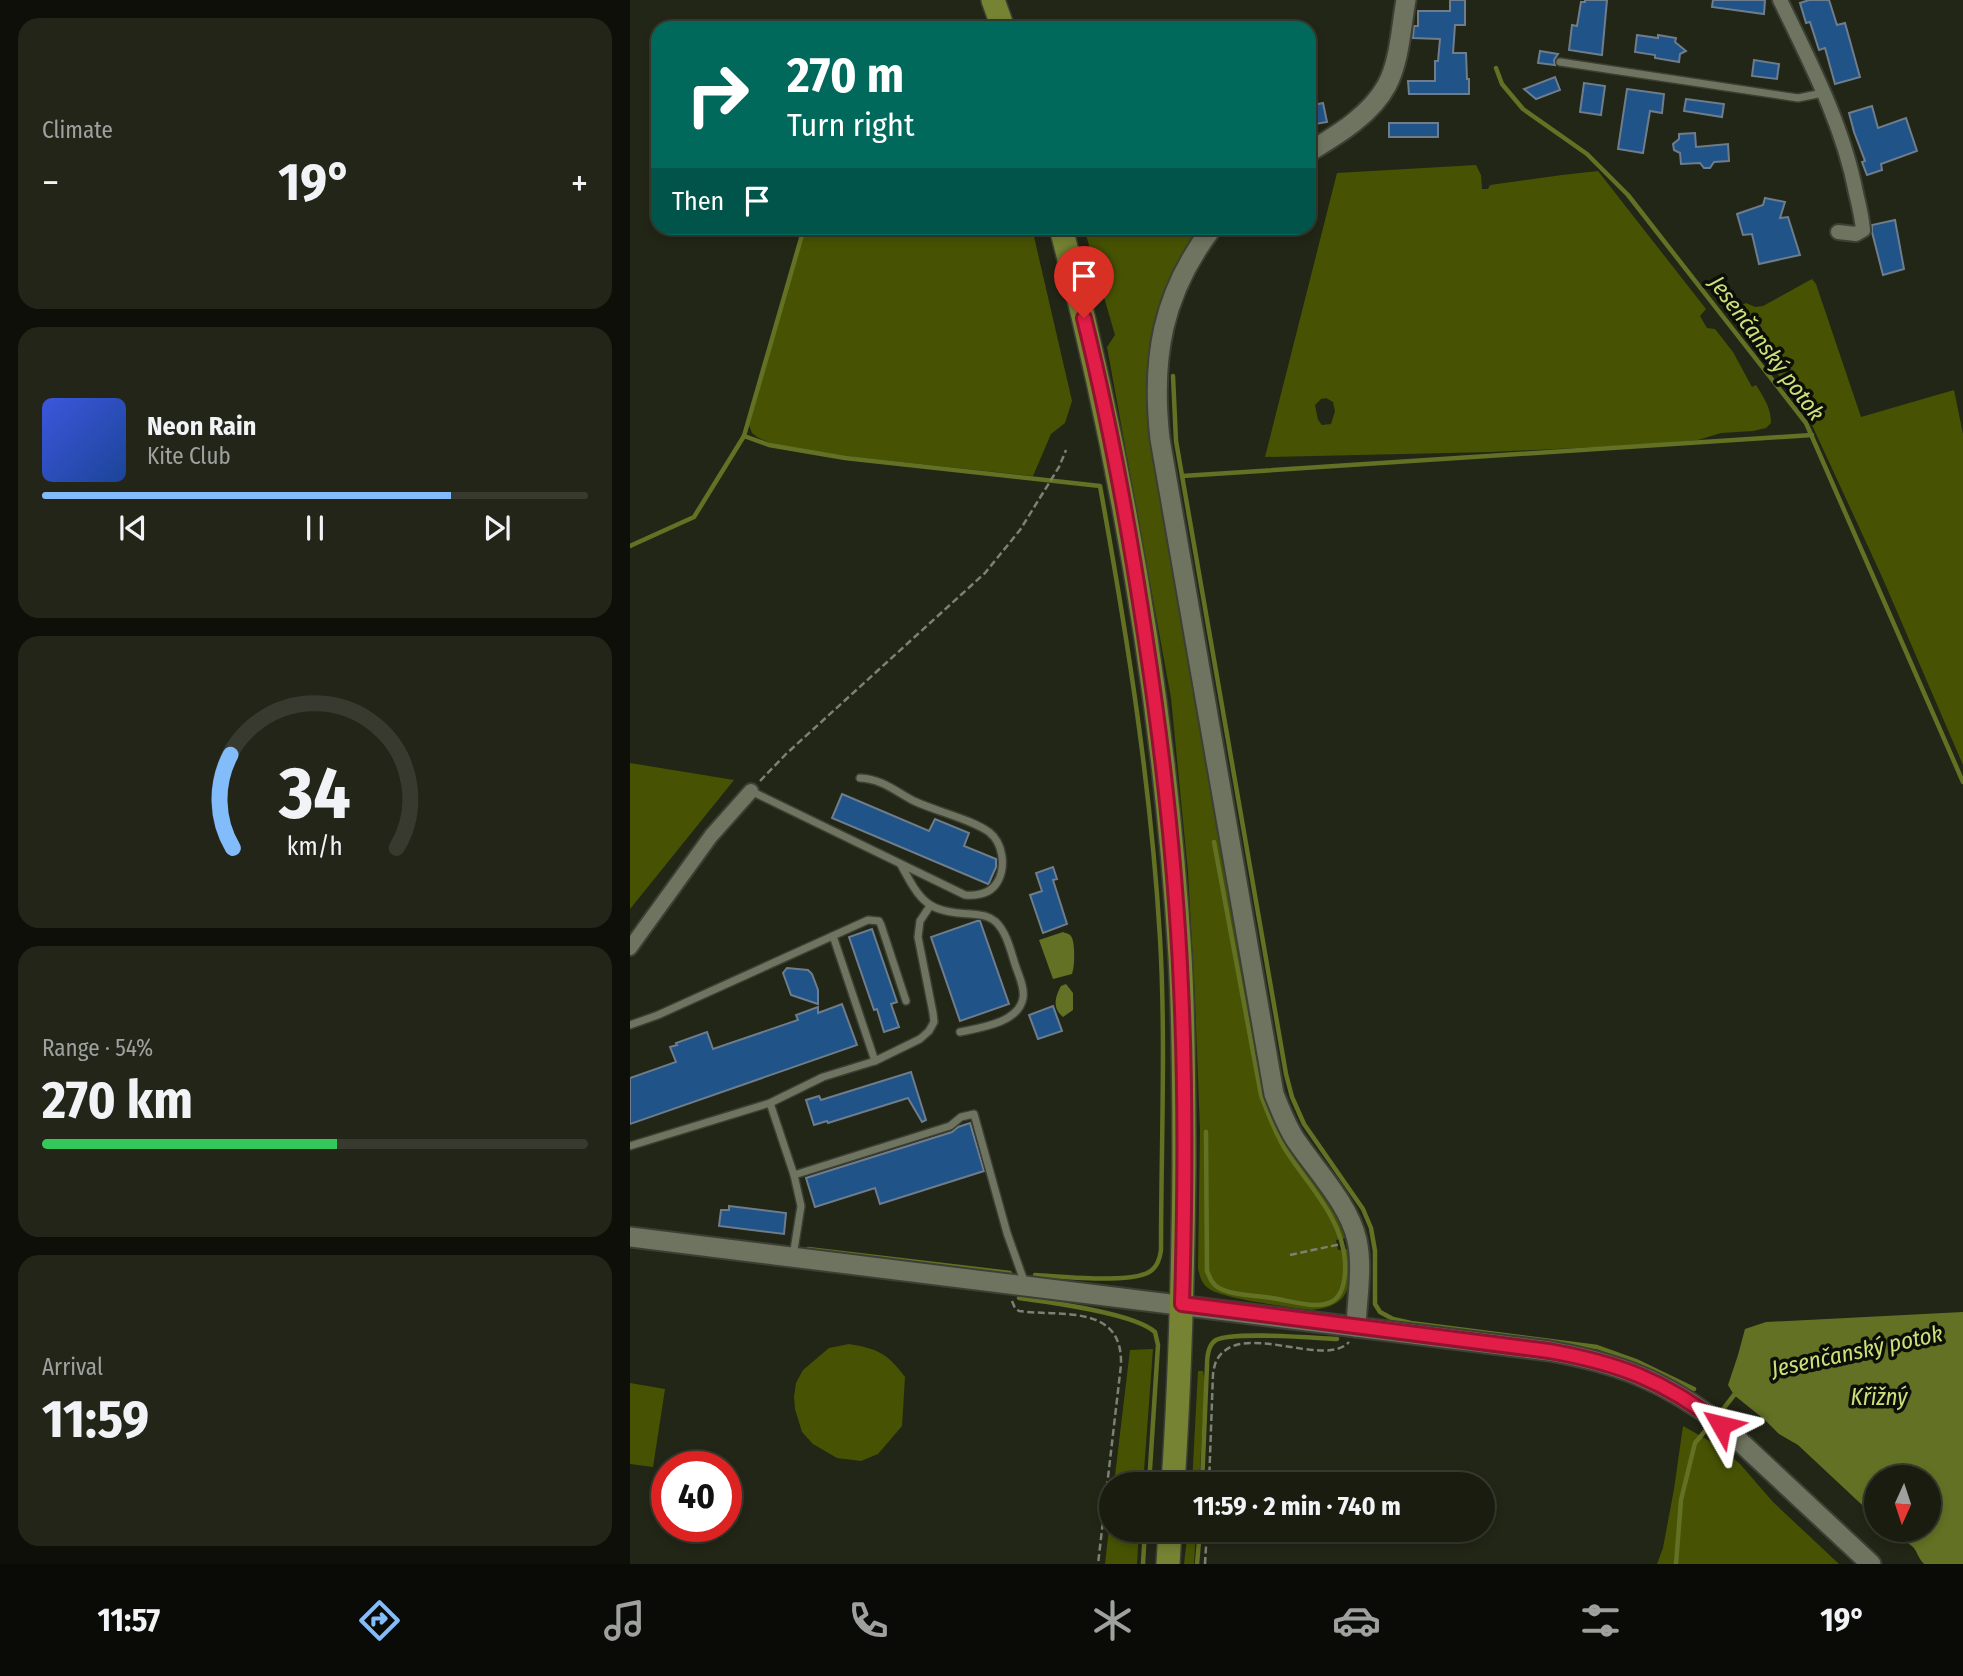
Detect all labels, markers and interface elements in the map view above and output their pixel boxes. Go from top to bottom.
text: 270 m [787,46,904,105]
icon: right [672,49,763,140]
text: Turn right [787,106,914,144]
text: Climate [42,116,113,144]
text: 19° [278,151,352,214]
text: − [42,160,59,206]
text: + [571,160,588,206]
icon: arrive [738,182,776,220]
text: Then [672,186,724,217]
pin [1054,246,1114,318]
icon: arrive [1065,257,1103,295]
water label: Jesenčanský potok [1702,268,1831,426]
text: Neon Rain [147,411,256,442]
text: Kite Club [147,442,231,470]
icon: previous [114,509,152,547]
icon: pause [296,509,334,547]
icon: next [478,509,516,547]
text: 34 [278,750,351,837]
text: km/h [287,832,343,862]
text: Range · 54% [42,1034,153,1062]
text: 270 km [42,1069,193,1132]
water label: Jesenčanský potok [1767,1319,1945,1383]
text: Arrival [42,1353,103,1381]
water label: Křižný [1850,1383,1908,1411]
text: 11:59 [42,1388,149,1451]
position arrow [1684,1388,1758,1462]
speed limit sign: 40 [651,1451,742,1542]
north arrow [1864,1465,1941,1542]
map controls [1864,1465,1941,1542]
text: 11:59 · 2 min · 740 m [1193,1491,1401,1522]
icon: directions [355,1596,404,1645]
icon: music [600,1596,649,1645]
icon: phone [844,1596,893,1645]
icon: climate [1088,1596,1137,1645]
icon: car [1332,1596,1381,1645]
icon: filters [1576,1596,1625,1645]
text: 11:57 [98,1601,160,1639]
text: 19° [1820,1601,1865,1639]

